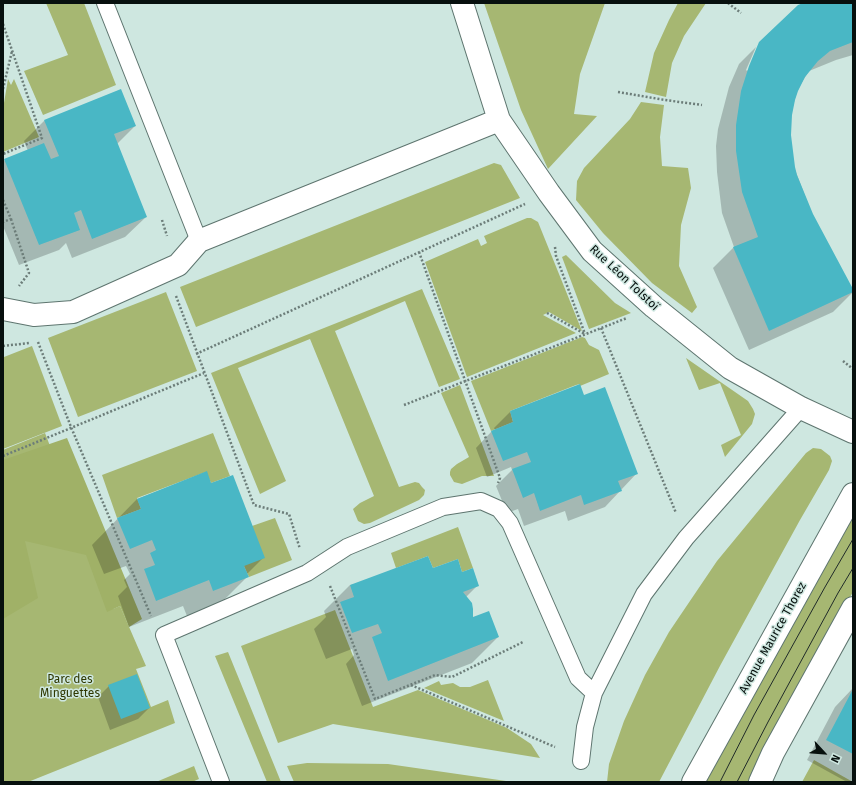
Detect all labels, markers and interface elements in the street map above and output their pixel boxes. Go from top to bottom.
street label: Rue Léon Tolstoï [586,242,662,314]
street label: Avenue Maurice Thorez [736,580,810,696]
park label: Parc des Minguettes [40,673,100,701]
north arrow [804,733,844,773]
text: N [828,752,843,765]

